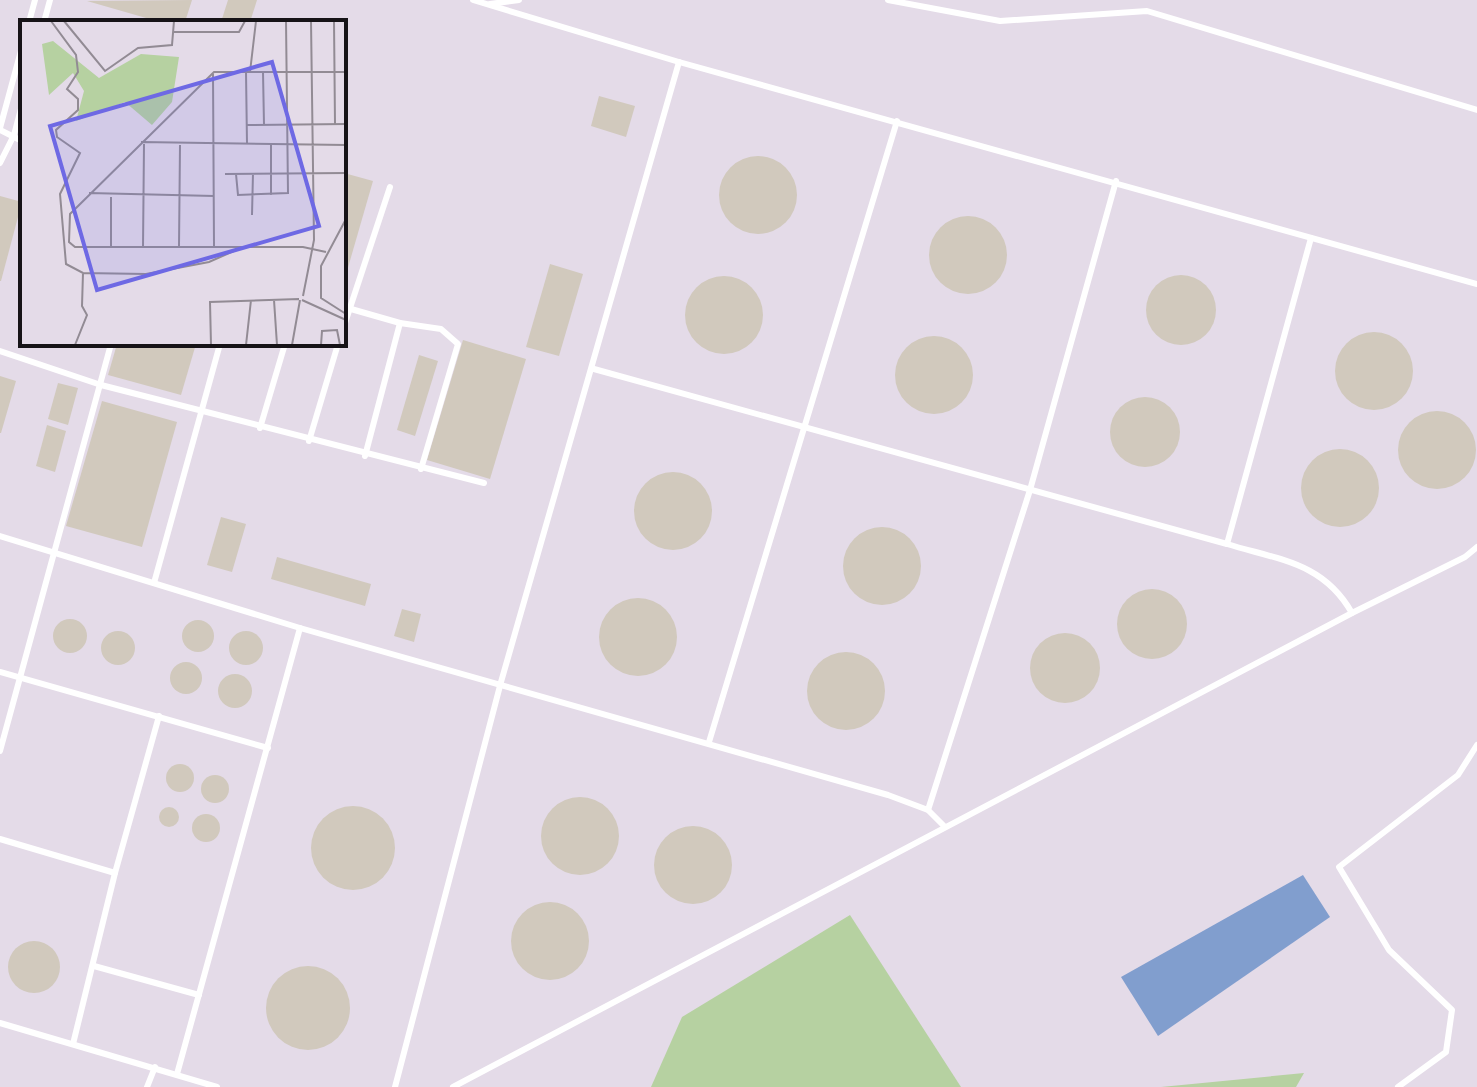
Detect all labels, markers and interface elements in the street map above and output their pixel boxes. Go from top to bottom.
inset map [20,20,346,346]

